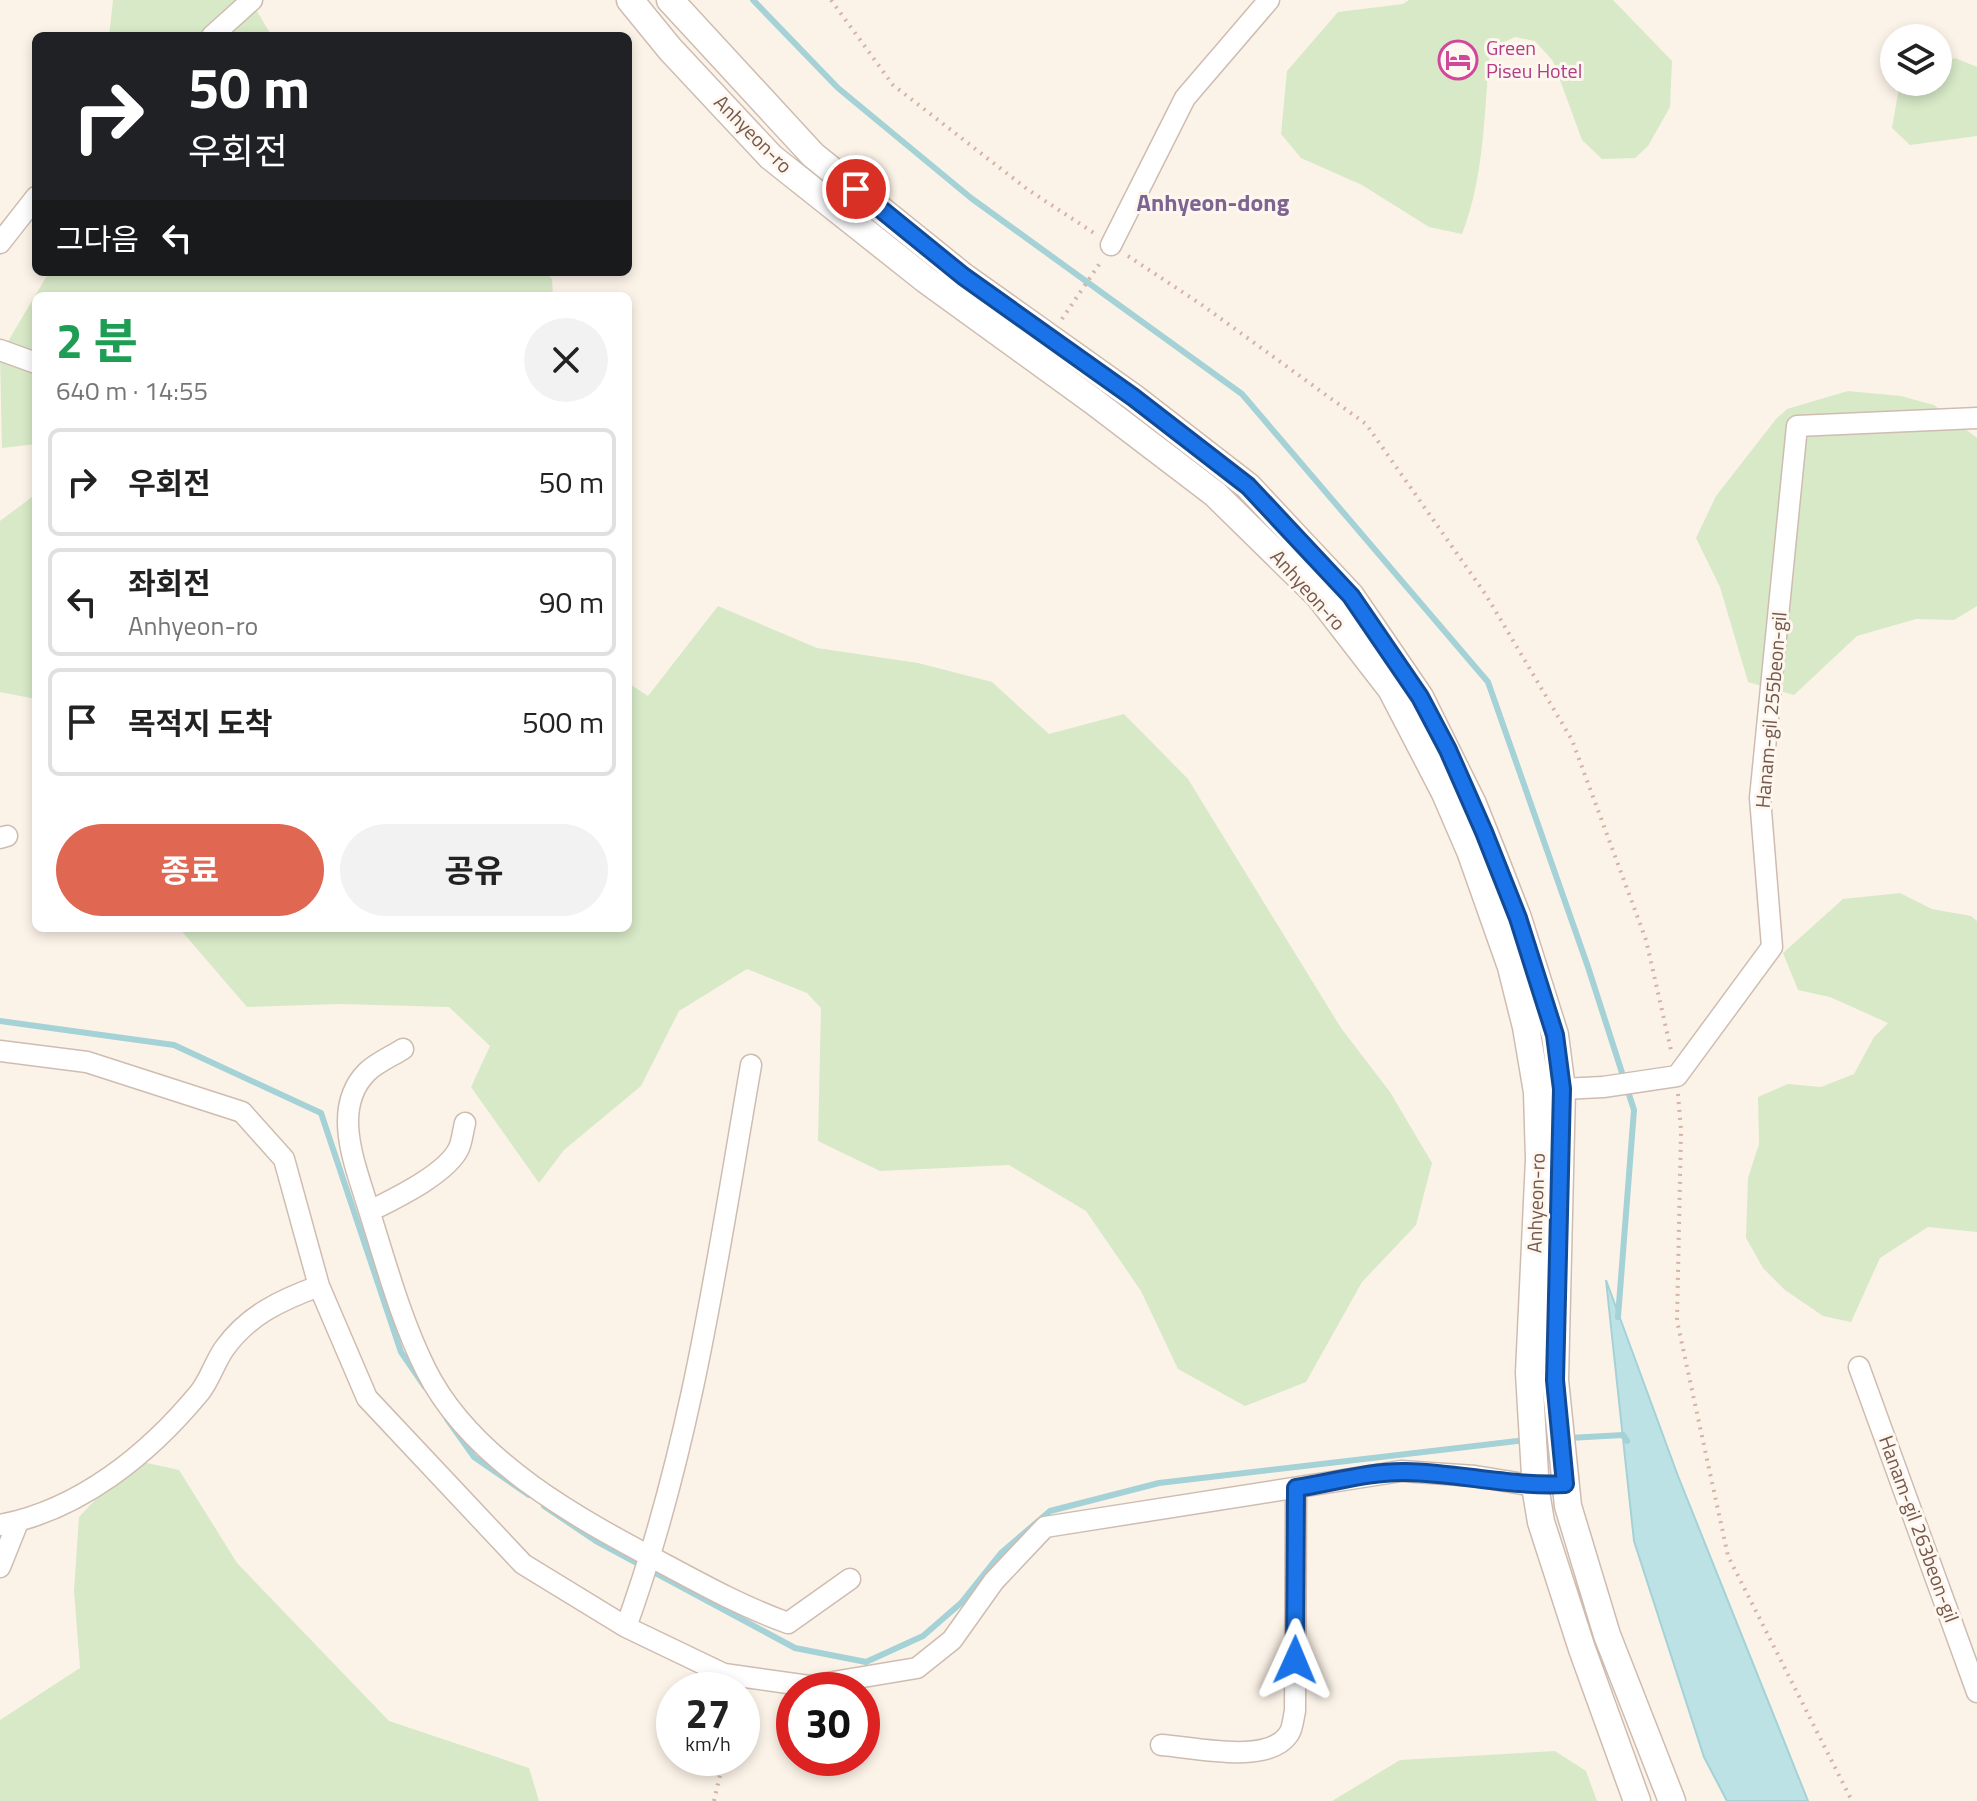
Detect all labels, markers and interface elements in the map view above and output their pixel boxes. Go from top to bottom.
map controls [1880,24,1952,96]
button: layers [1880,24,1952,96]
place label: Green Piseu Hotel [1486,32,1582,86]
hotel icon: Green Piseu Hotel [1437,39,1479,81]
text: 50 m [188,45,310,130]
icon: right [56,64,160,168]
street label: Anhyeon-ro [707,87,800,180]
text: 우회전 [188,123,287,178]
pin [822,155,890,223]
icon: arrive [834,167,878,211]
district label: Anhyeon-dong [1137,184,1290,220]
text: 그다음 [56,216,139,262]
icon: left [155,216,199,260]
text: 2 분 [56,304,138,377]
button: close [524,318,608,402]
text: 640 m · 14:55 [56,371,208,410]
text: 50 m [539,459,604,505]
icon: right [60,460,104,504]
text: 우회전 [128,460,211,506]
street label: Anhyeon-ro [1263,542,1353,637]
text: 좌회전 [128,560,211,606]
text: 90 m [539,579,604,625]
icon: left [60,580,104,624]
text: Anhyeon-ro [128,606,258,645]
street label: Hanam-gil 255beon-gil [1746,610,1795,809]
text: 500 m [522,699,604,745]
icon: arrive [60,700,104,744]
text: 목적지 도착 [128,700,273,746]
button: 종료 [56,824,324,916]
button: 공유 [340,824,608,916]
street label: Anhyeon-ro [1518,1152,1553,1254]
street label: Hanam-gil 263beon-gil [1871,1431,1968,1627]
position arrow [1253,1618,1337,1702]
speed limit sign: 30 [776,1672,880,1776]
text: 27 [686,1683,730,1744]
text: km/h [685,1728,731,1759]

